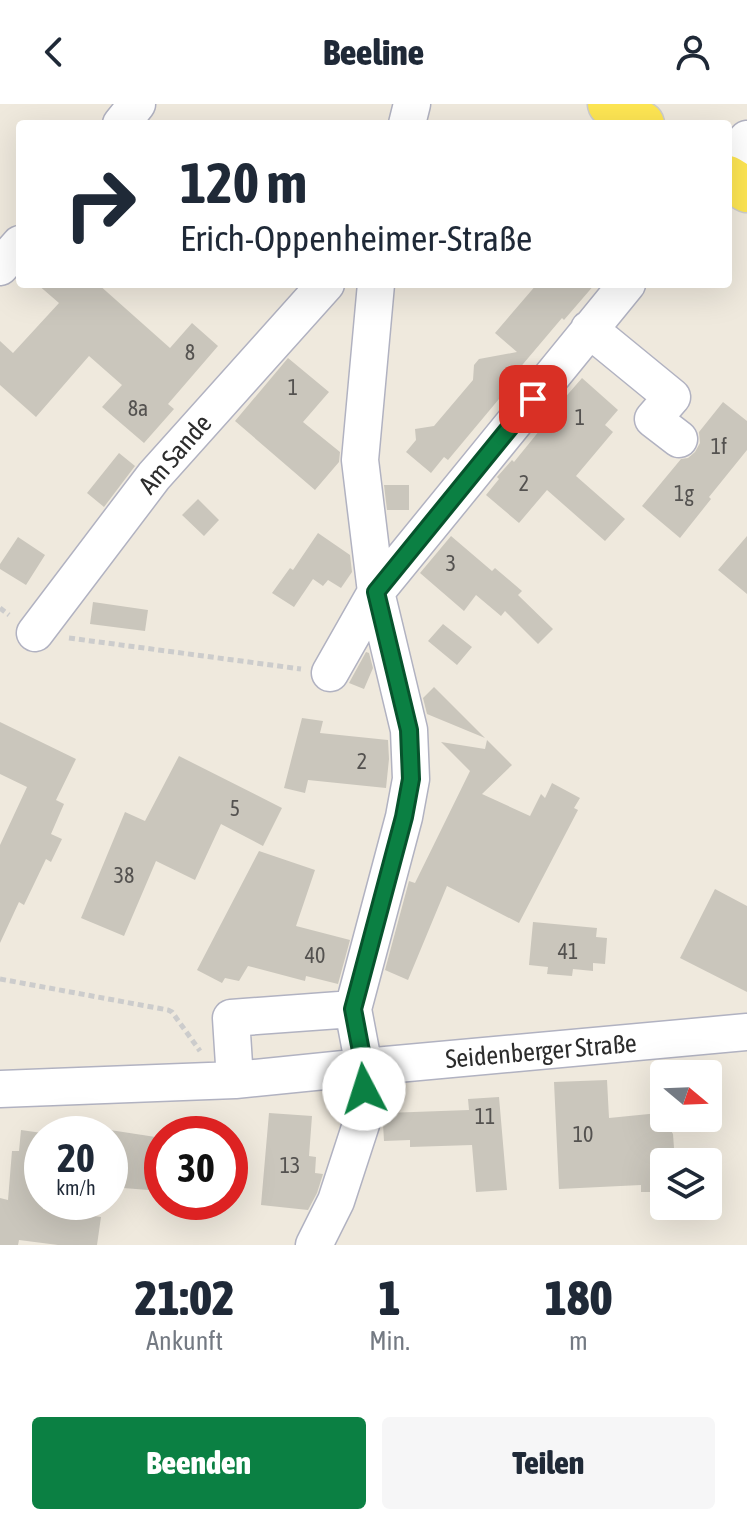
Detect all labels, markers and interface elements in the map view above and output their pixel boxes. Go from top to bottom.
icon: back [32,30,76,74]
icon: person [671,30,715,74]
text: Beeline [323,31,424,73]
text: 120 m [180,151,307,215]
icon: right [48,152,152,256]
text: Erich-Oppenheimer-Straße [180,217,532,259]
house number: 8 [185,339,195,365]
pin [499,365,567,433]
house number: 1 [288,374,298,400]
icon: arrive [511,377,555,421]
house number: 8a [128,395,148,421]
house number: 1 [575,404,585,430]
street label: Am Sande [133,408,217,500]
house number: 1f [711,433,727,459]
house number: 2 [519,470,529,496]
house number: 1g [674,480,694,506]
house number: 3 [446,550,456,576]
house number: 2 [357,748,367,774]
house number: 5 [230,795,240,821]
house number: 38 [114,862,134,888]
house number: 41 [558,938,578,964]
house number: 40 [305,942,325,968]
street label: Seidenberger Straße [444,1028,638,1074]
position arrow [322,1047,406,1131]
north arrow [650,1060,722,1132]
map controls [650,1060,722,1220]
house number: 11 [475,1103,495,1129]
speed limit sign: 30 [144,1116,248,1220]
house number: 10 [573,1121,593,1147]
text: 20 [57,1135,95,1180]
button: layers [650,1148,722,1220]
house number: 13 [280,1152,300,1178]
text: km/h [56,1176,96,1199]
text: 21:02 [135,1270,234,1325]
text: 1 [378,1270,401,1325]
text: 180 [545,1270,612,1325]
text: Ankunft [146,1326,223,1356]
text: Min. [369,1326,410,1356]
text: m [569,1326,588,1356]
button: Beenden [32,1417,366,1509]
button: Teilen [382,1417,715,1509]

